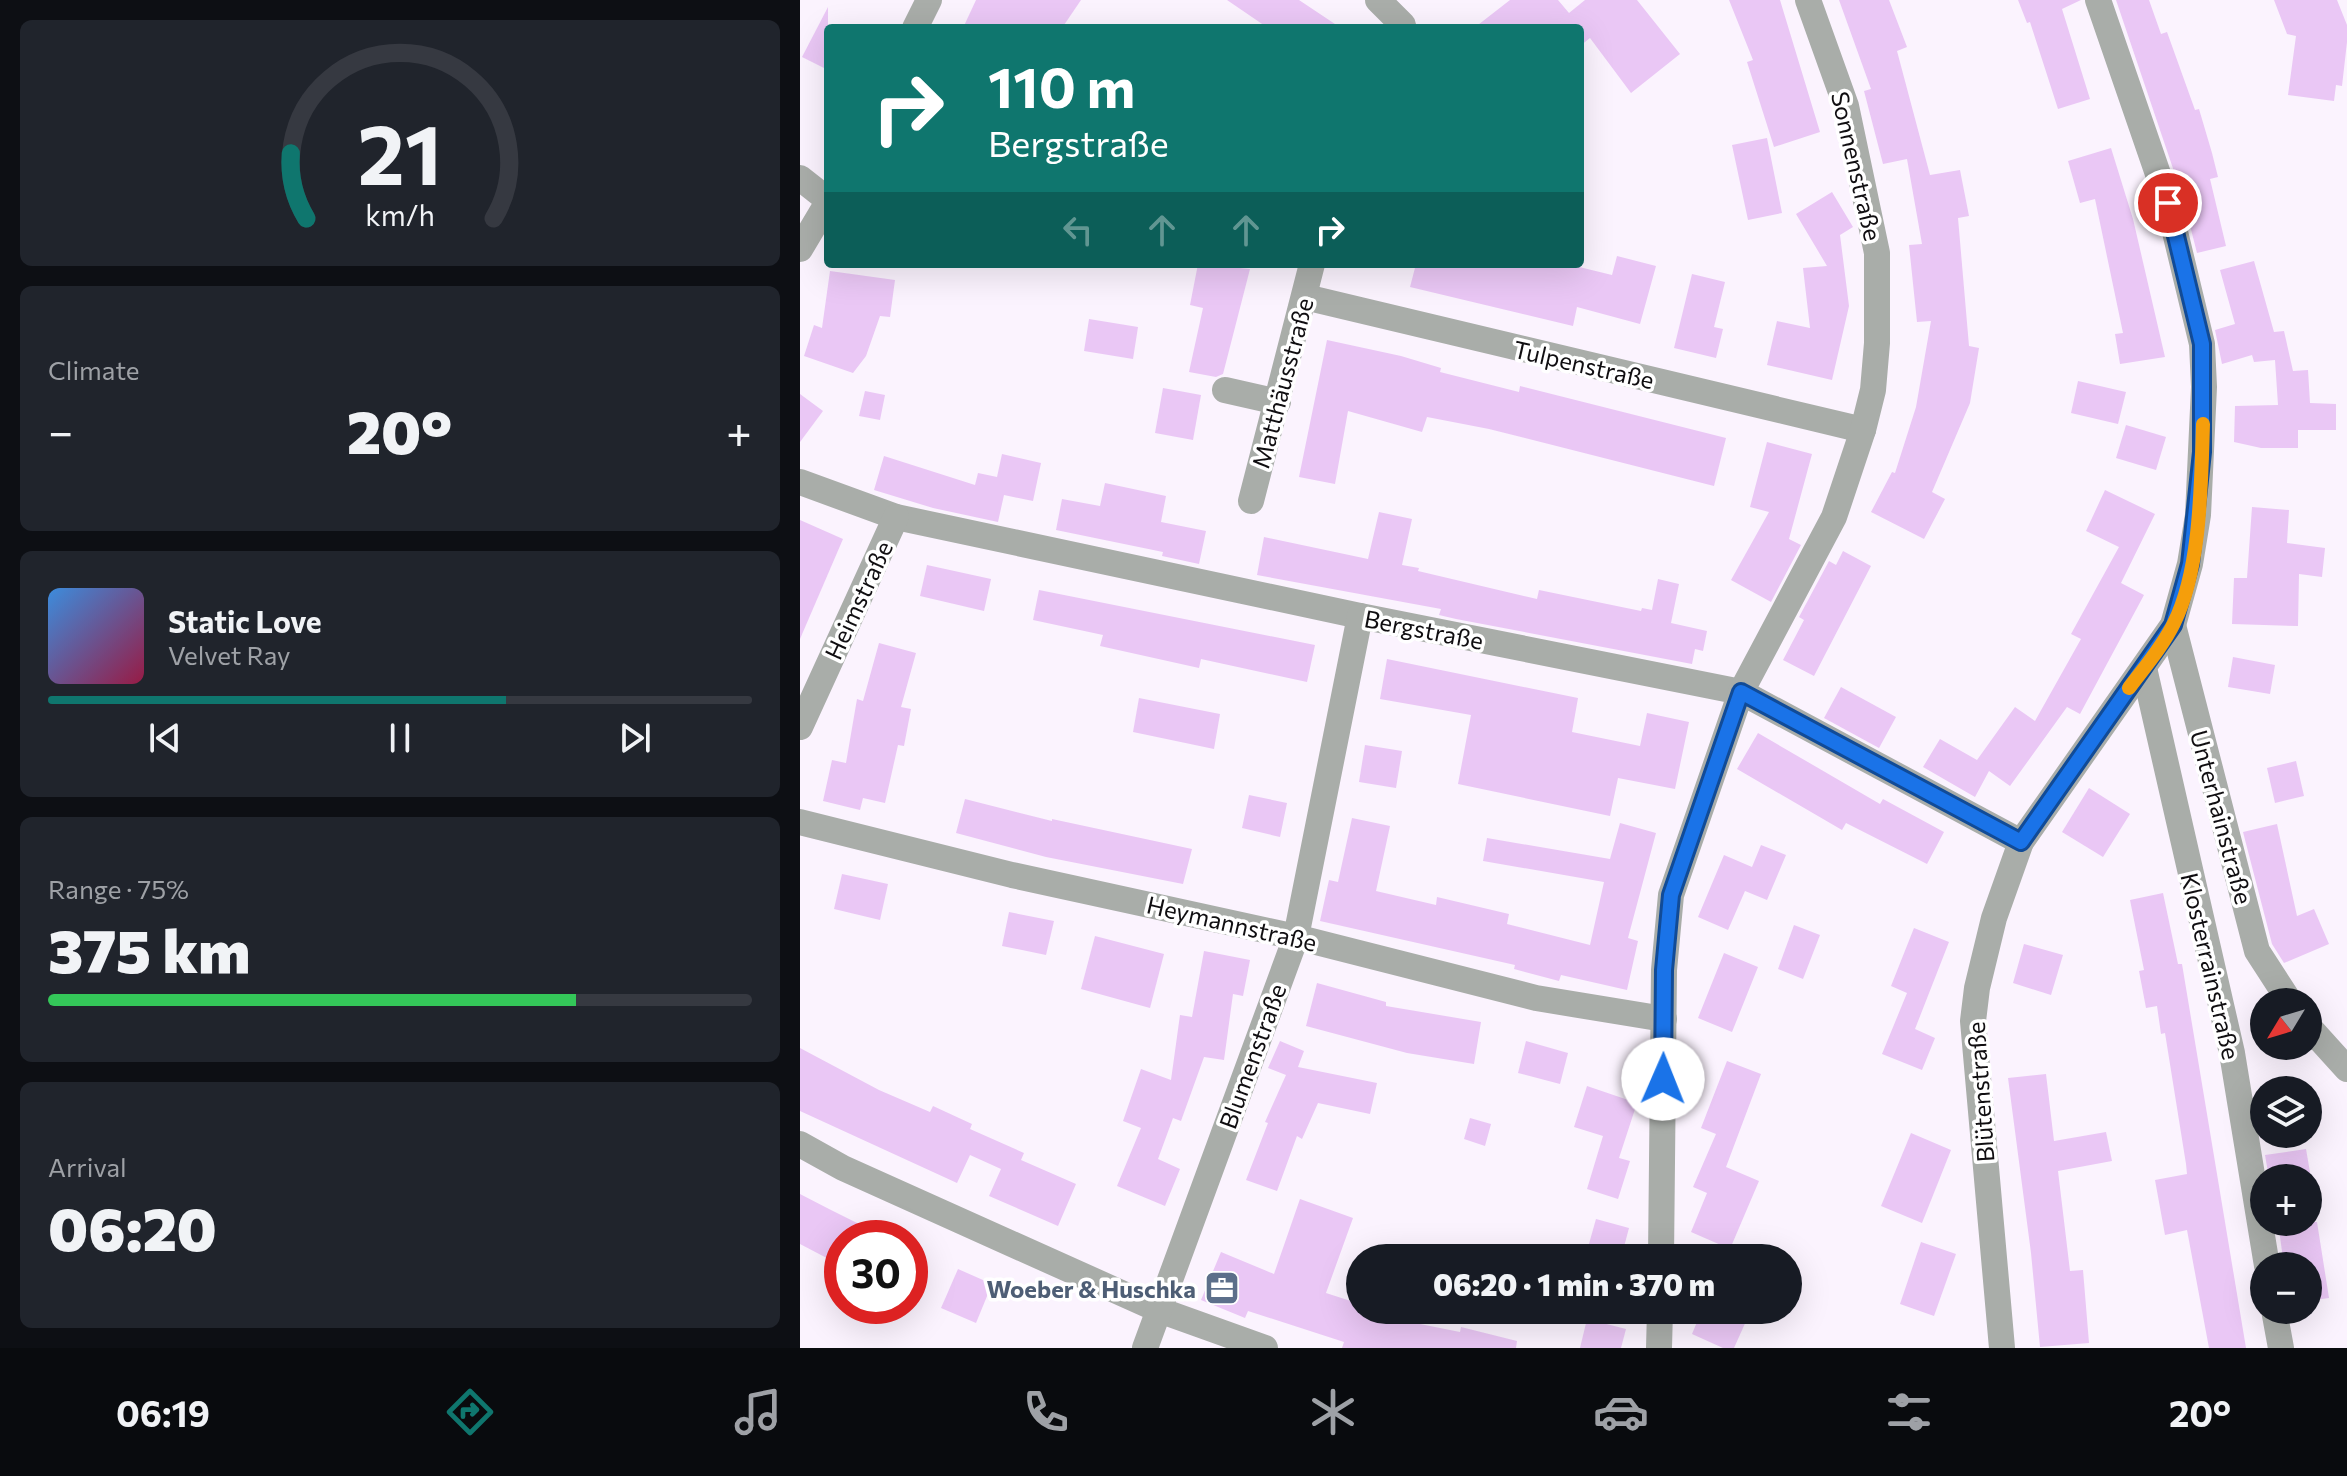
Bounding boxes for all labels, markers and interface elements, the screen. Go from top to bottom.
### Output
text: 110 m [988,51,1135,120]
icon: right [856,56,960,160]
street label: Sonnenstraße [1826,89,1888,243]
text: 21 [358,99,442,201]
text: Bergstraße [988,120,1169,164]
pin [2134,169,2202,237]
icon: arrive [2146,181,2190,225]
text: km/h [365,197,435,232]
icon: left [1056,208,1100,252]
icon: ahead [1140,208,1184,252]
icon: ahead [1224,208,1268,252]
icon: right [1308,208,1352,252]
street label: Matthäusstraße [1245,295,1319,471]
street label: Tulpenstraße [1511,334,1657,394]
text: Climate [48,354,140,385]
text: 20° [347,393,452,466]
text: − [48,403,73,457]
text: + [726,403,752,457]
street label: Heimstraße [818,536,898,664]
text: Static Love [168,602,322,639]
street label: Bergstraße [1362,603,1486,655]
text: Velvet Ray [168,639,291,670]
icon: previous [143,716,187,760]
icon: pause [378,716,422,760]
icon: next [613,716,657,760]
street label: Unterhainstraße [2185,727,2259,907]
street label: Klosterrainstraße [2175,870,2247,1062]
text: Range · 75% [48,873,189,904]
street label: Heymannstraße [1144,889,1320,957]
text: 375 km [48,912,250,985]
street label: Blumenstraße [1212,980,1292,1132]
north arrow [2250,988,2322,1060]
map controls [2250,988,2322,1324]
street label: Blütenstraße [1961,1021,1999,1163]
position arrow [1621,1037,1705,1121]
button: layers [2250,1076,2322,1148]
text: Arrival [48,1151,127,1182]
button: + [2250,1164,2322,1236]
text: 06:20 [48,1190,217,1263]
speed limit sign: 30 [824,1220,928,1324]
button: − [2250,1252,2322,1324]
text: 06:20 · 1 min · 370 m [1433,1265,1715,1302]
office icon: Woeber & Huschka [1203,1269,1241,1307]
place label: Woeber & Huschka [987,1274,1196,1303]
icon: directions [442,1384,498,1440]
icon: music [730,1384,786,1440]
icon: phone [1018,1384,1074,1440]
icon: climate [1305,1384,1361,1440]
icon: car [1593,1384,1649,1440]
icon: filters [1881,1384,1937,1440]
text: 06:19 [116,1390,210,1434]
text: 20° [2169,1390,2231,1434]

